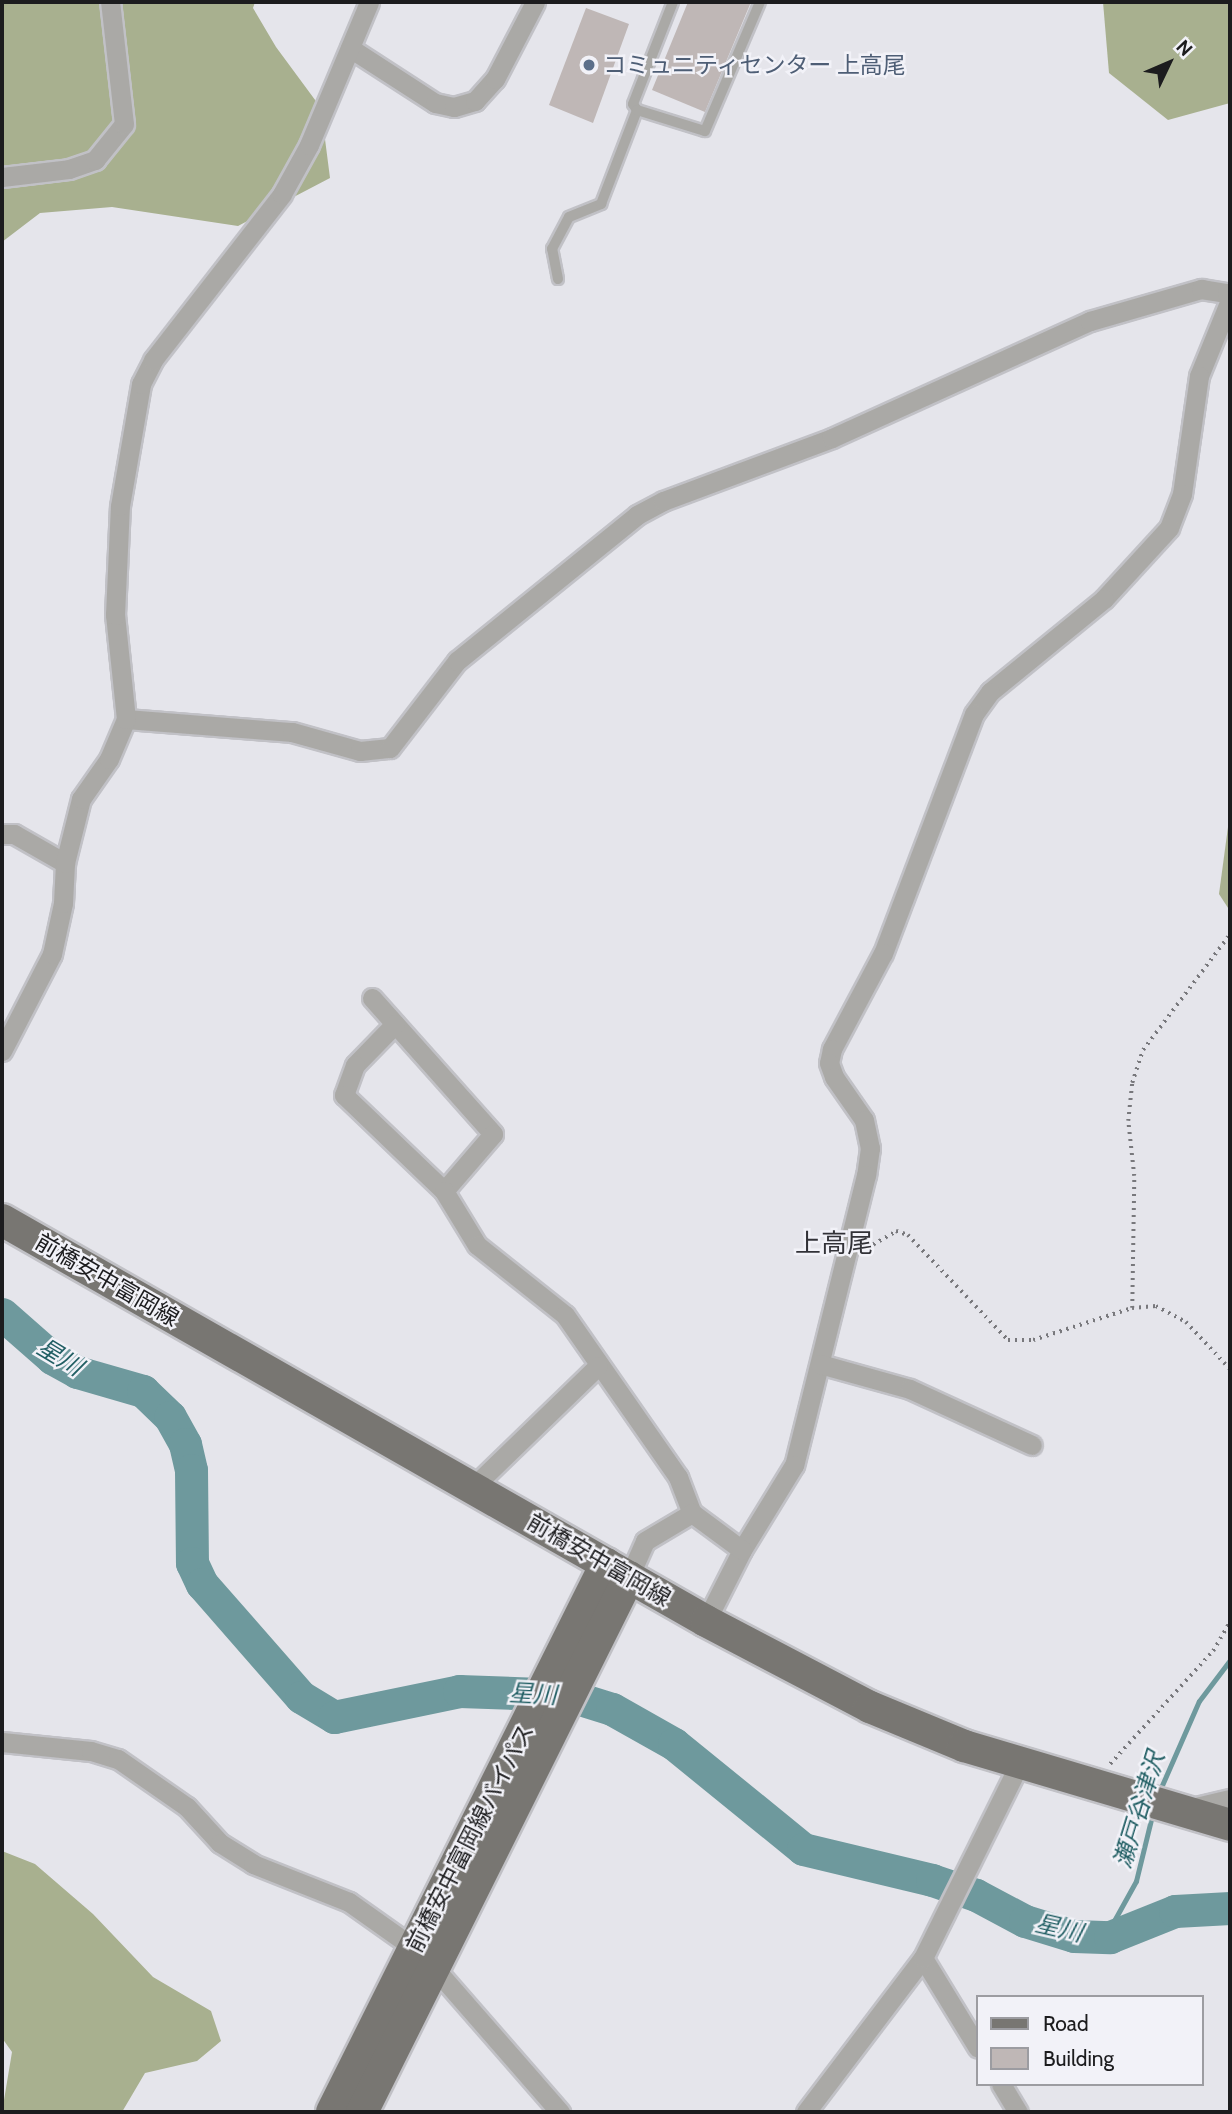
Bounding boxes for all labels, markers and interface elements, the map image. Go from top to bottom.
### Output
north arrow [1134,28,1204,98]
text: N [1172,35,1197,61]
place label: コミュニティセンター 上高尾 [603,51,907,79]
marker: コミュニティセンター 上高尾 [581,57,597,73]
street label: 前橋安中富岡線 [30,1228,184,1332]
district label: 上高尾 [795,1228,873,1260]
water label: 星川 [32,1332,88,1382]
street label: 前橋安中富岡線 [522,1508,676,1612]
water label: 星川 [508,1678,558,1710]
street label: 前橋安中富岡線バイパス [400,1719,540,1957]
water label: 瀬戸谷津沢 [1108,1748,1170,1872]
water label: 星川 [1032,1909,1086,1947]
legend [976,1995,1204,2086]
text: Road [1043,2011,1089,2036]
text: Building [1043,2046,1114,2071]

